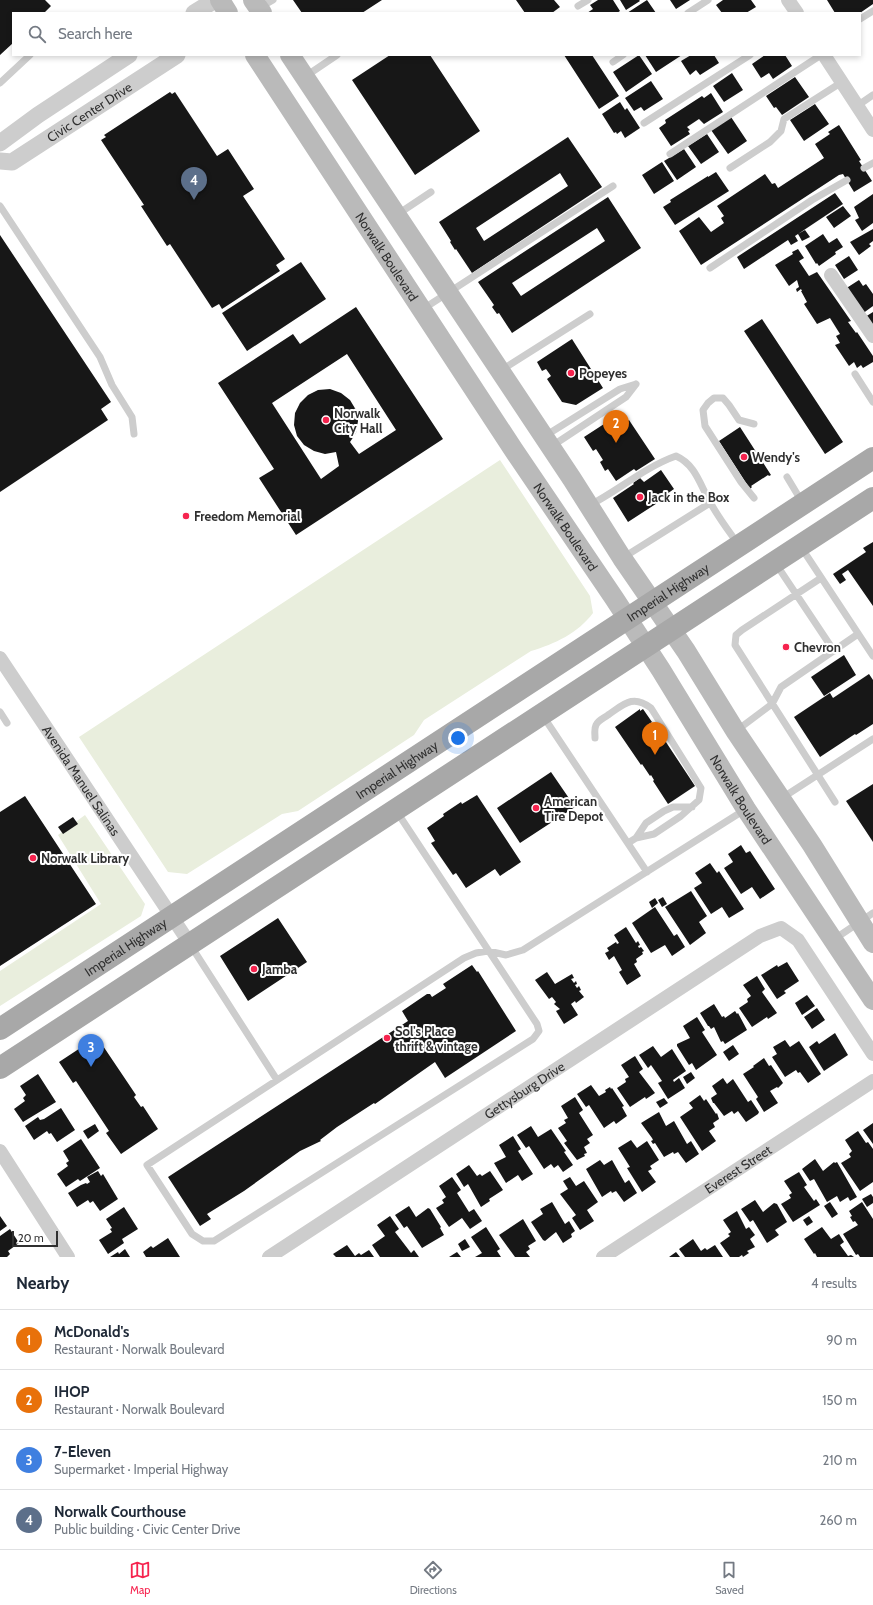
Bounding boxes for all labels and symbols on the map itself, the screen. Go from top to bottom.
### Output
street label: Civic Center Drive [44,78,135,145]
pin: 4 [181,167,207,200]
street label: Norwalk Boulevard [352,209,422,304]
place label: Popeyes [579,365,628,381]
marker: Popeyes [566,368,576,378]
place label: Norwalk City Hall [334,405,383,436]
pin: 2 [603,410,629,443]
marker: Norwalk City Hall [321,415,331,425]
place label: Wendy's [752,449,801,465]
marker: Wendy's [739,452,749,462]
street label: Norwalk Boulevard [530,480,601,574]
place label: Jack in the Box [647,489,730,505]
marker: Jack in the Box [635,492,645,502]
place label: Freedom Memorial [194,508,301,524]
marker: Freedom Memorial [181,511,191,521]
street label: Imperial Highway [624,559,712,625]
place label: Chevron [794,639,841,655]
marker: Chevron [781,642,791,652]
street label: Avenida Manuel Salinas [39,722,124,839]
pin: 1 [642,722,668,755]
your location [448,728,468,748]
street label: Imperial Highway [353,737,441,802]
street label: Norwalk Boulevard [707,752,775,847]
place label: American Tire Depot [544,793,604,824]
marker: American Tire Depot [531,803,541,813]
place label: Norwalk Library [41,850,129,866]
marker: Norwalk Library [28,853,38,863]
street label: Imperial Highway [81,914,170,980]
place label: Jamba [261,961,298,977]
marker: Jamba [249,964,259,974]
place label: Sol's Place thrift & vintage [395,1023,478,1054]
marker: Sol's Place thrift & vintage [382,1033,392,1043]
pin: 3 [78,1034,104,1067]
street label: Gettysburg Drive [481,1058,568,1122]
street label: Everest Street [701,1141,775,1197]
scale bar [12,1229,58,1248]

